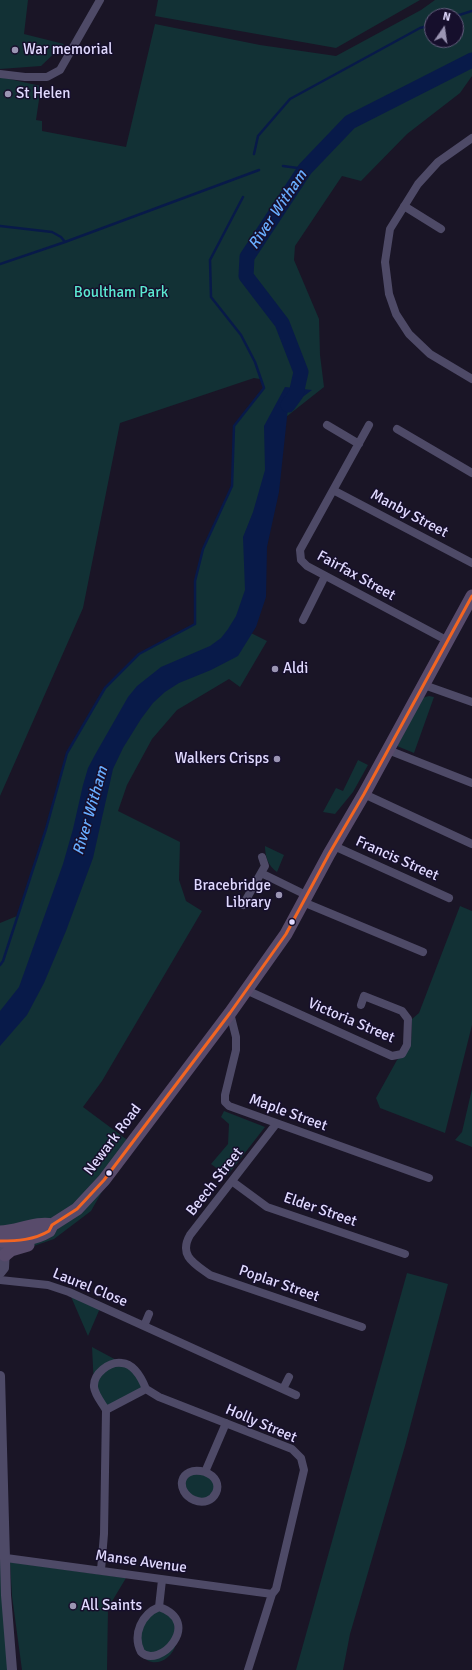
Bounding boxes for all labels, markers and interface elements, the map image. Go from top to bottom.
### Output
north arrow [424,8,464,48]
text: N [441,10,452,24]
place label: War memorial [23,41,113,59]
marker: War memorial [10,45,20,55]
place label: St Helen [16,85,70,103]
marker: St Helen [3,89,13,99]
water label: River Witham [245,167,311,253]
park label: Boultham Park [74,284,168,302]
street label: Manby Street [367,486,451,542]
street label: Fairfax Street [314,547,398,605]
place label: Aldi [283,660,308,678]
marker: Aldi [270,664,280,674]
place label: Walkers Crisps [175,750,269,768]
marker: Walkers Crisps [272,754,282,764]
water label: River Witham [69,764,113,858]
street label: Francis Street [353,833,441,885]
place label: Bracebridge Library [194,877,271,912]
marker: Bracebridge Library [274,890,284,900]
unlabelled marker [287,917,297,927]
street label: Victoria Street [305,995,397,1047]
street label: Maple Street [246,1091,330,1135]
street label: Newark Road [80,1101,146,1179]
street label: Beech Street [183,1144,247,1220]
unlabelled marker [104,1168,114,1178]
street label: Elder Street [281,1189,359,1231]
street label: Poplar Street [236,1262,322,1306]
street label: Laurel Close [50,1265,130,1311]
street label: Holly Street [223,1401,299,1447]
street label: Manse Avenue [94,1547,188,1577]
place label: All Saints [81,1597,142,1615]
marker: All Saints [68,1601,78,1611]

